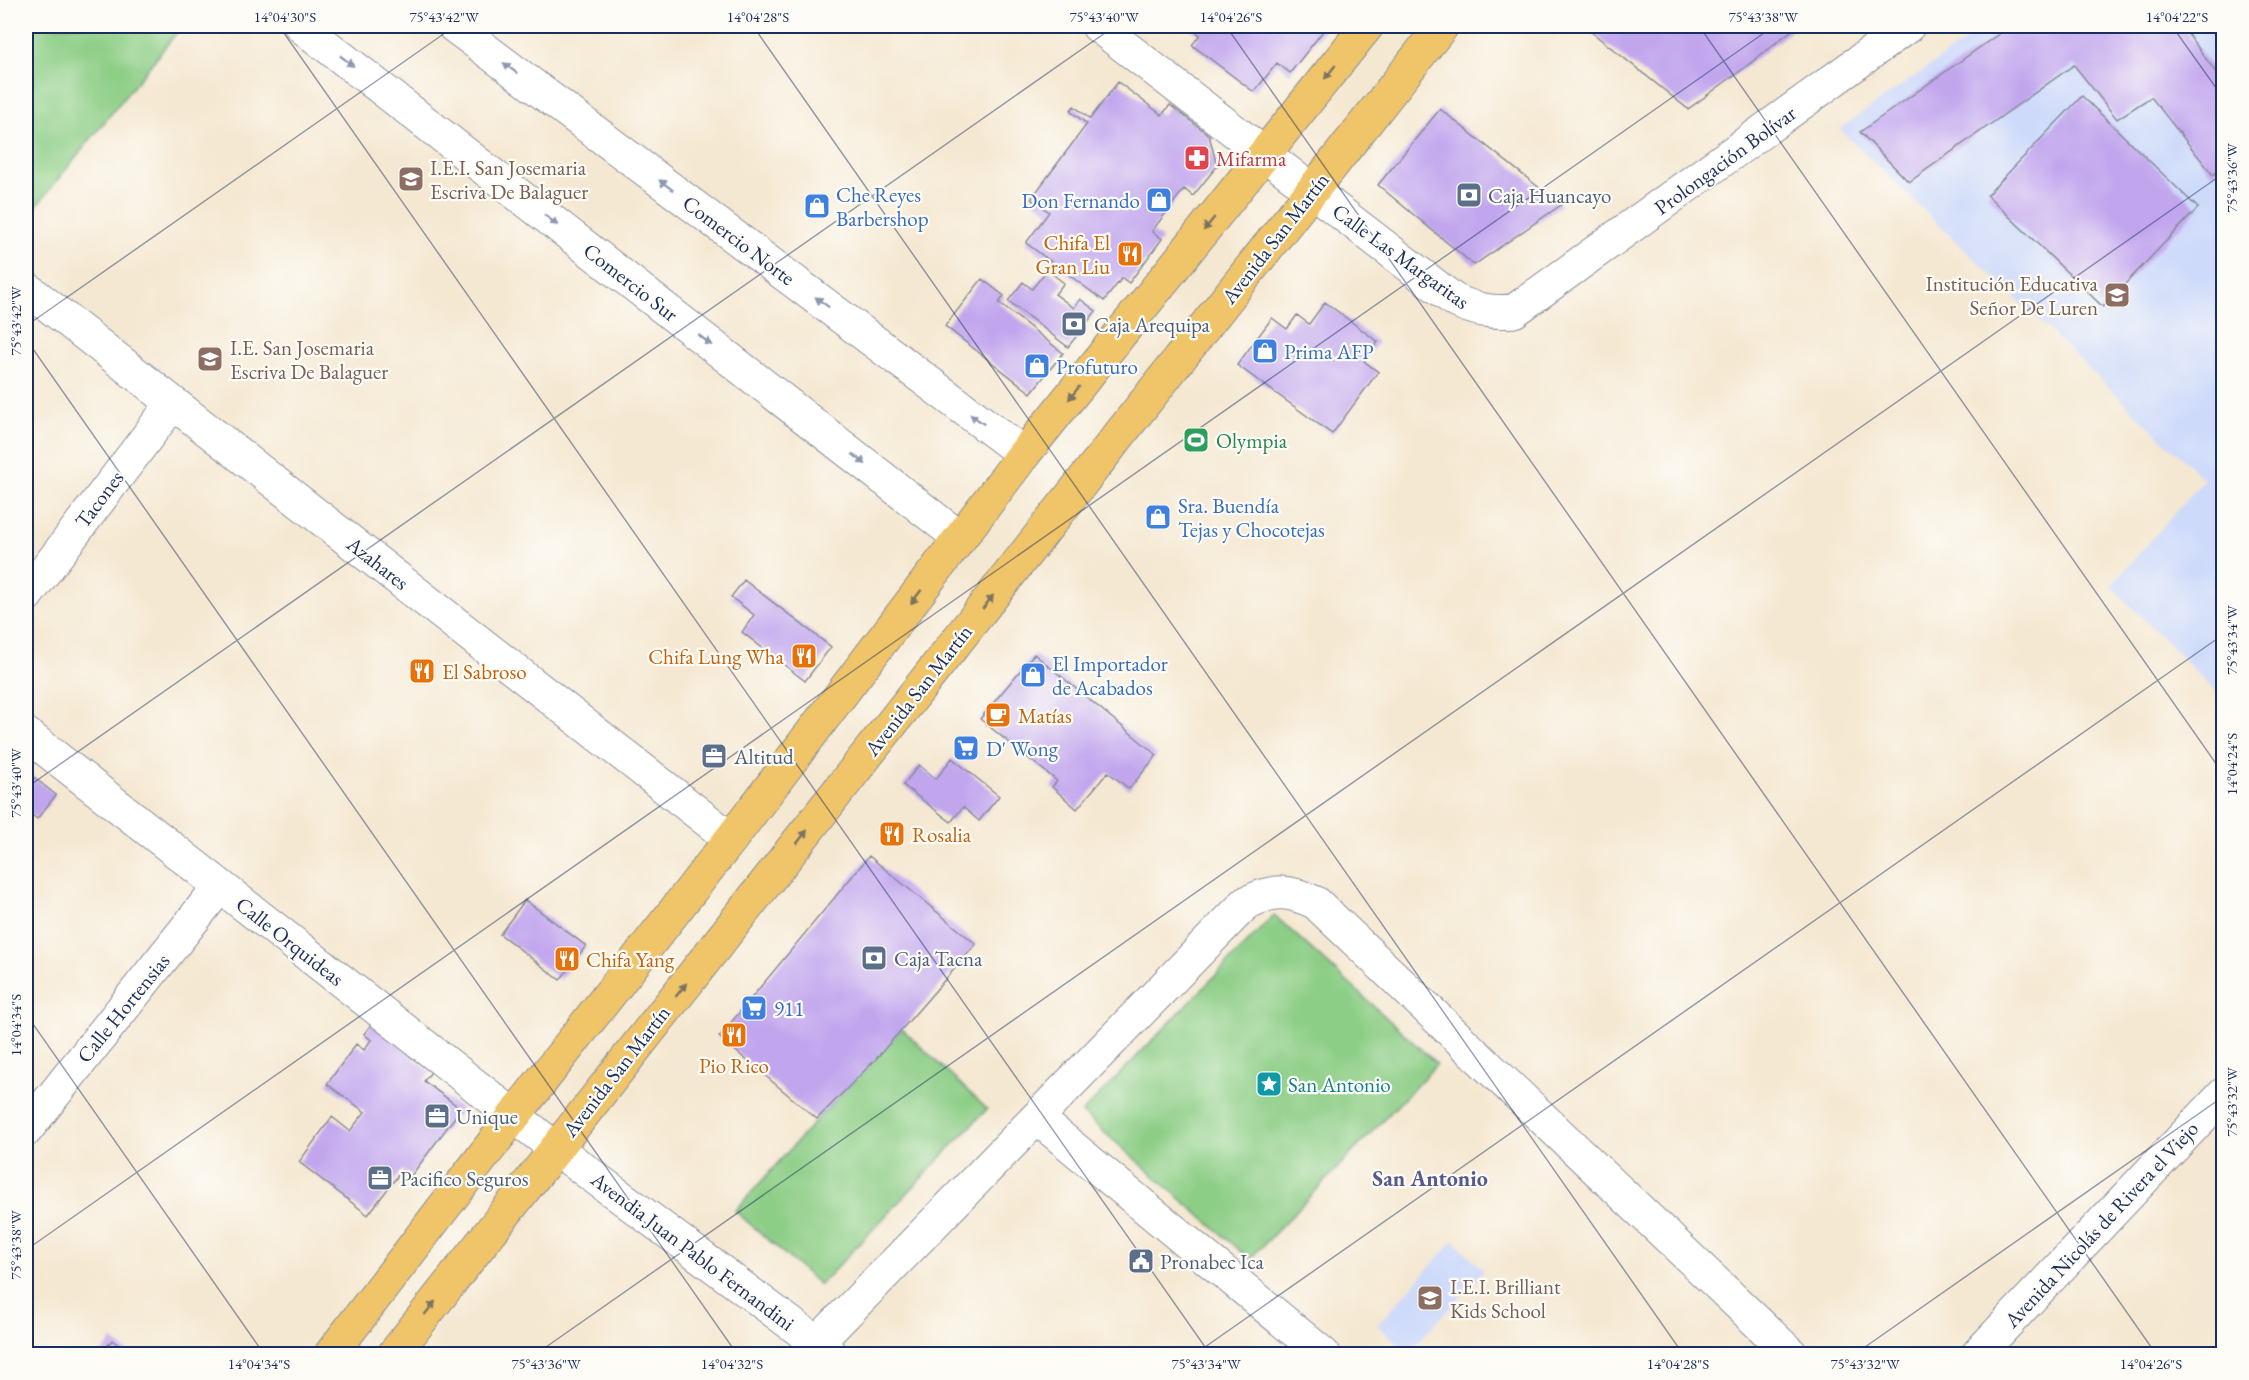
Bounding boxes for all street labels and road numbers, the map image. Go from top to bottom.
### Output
street label: Prolongación Bolívar [1649,99,1801,221]
street label: Avenida San Martín [1215,167,1335,310]
street label: Comercio Norte [677,189,801,291]
street label: Calle Las Margaritas [1327,197,1475,315]
street label: Comercio Sur [578,237,684,327]
street label: Tacones [69,465,129,533]
street label: Azahares [341,530,415,596]
street label: Avenida San Martín [858,619,978,762]
street label: Calle Orquideas [230,890,350,992]
street label: Calle Hortensias [71,948,176,1068]
street label: Avenida San Martín [556,1000,676,1143]
street label: Avenida Nicolás de Rivera el Viejo [1997,1115,2204,1334]
street label: Avendia Juan Pablo Fernandini [585,1165,800,1336]

